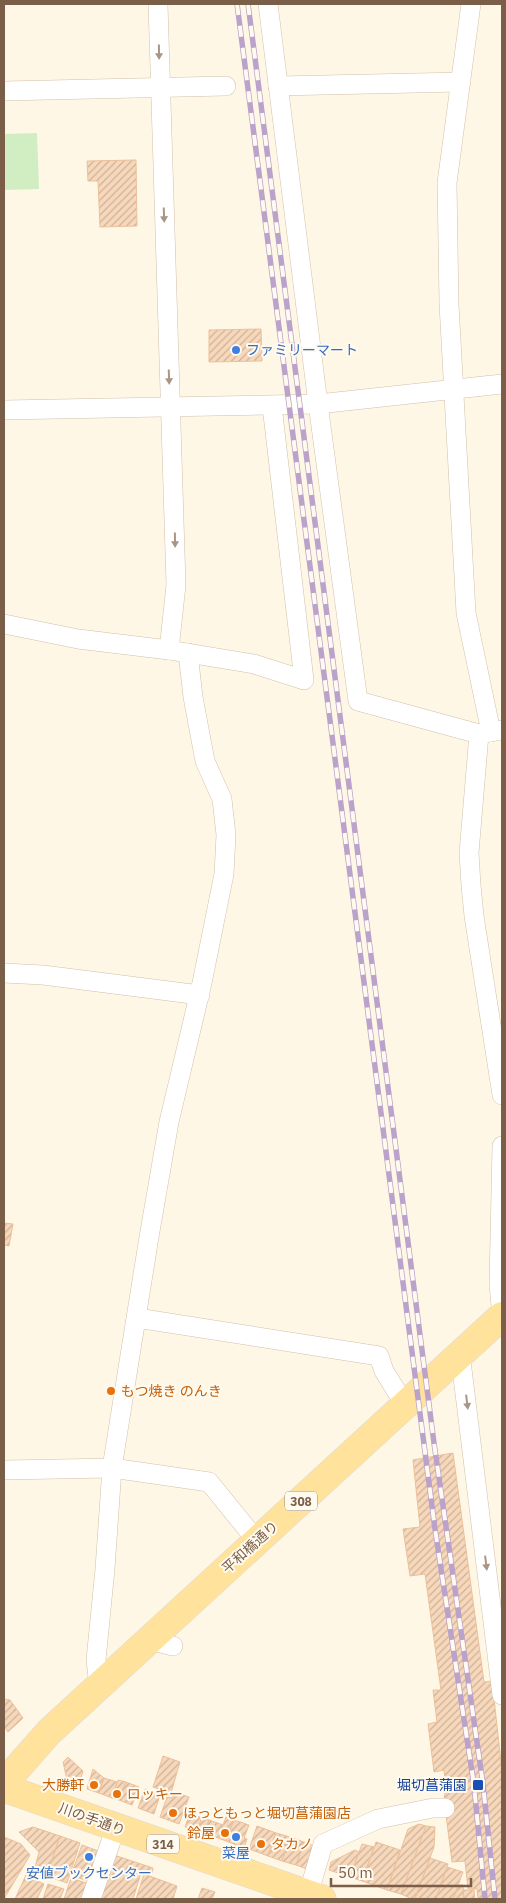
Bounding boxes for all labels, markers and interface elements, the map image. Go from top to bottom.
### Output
one-way arrow [156,45,164,61]
one-way arrow [160,207,168,223]
place label: ファミリーマート [246,341,358,359]
marker: ファミリーマート [230,344,242,356]
one-way arrow [165,370,173,386]
one-way arrow [172,532,180,548]
place label: もつ焼き のんき [121,1382,222,1400]
marker: もつ焼き のんき [105,1385,117,1397]
one-way arrow [463,1394,471,1410]
road number: 308 [285,1492,317,1510]
street label: 平和橋通り [218,1517,282,1577]
one-way arrow [482,1555,490,1571]
place label: 大勝軒 [42,1776,84,1794]
place label: 堀切菖蒲園 [397,1776,467,1794]
marker: 堀切菖蒲園 [471,1778,485,1792]
marker: 大勝軒 [88,1779,100,1791]
place label: ロッキー [127,1785,183,1803]
marker: ロッキー [111,1788,123,1800]
street label: 川の手通り [56,1799,128,1839]
place label: ほっともっと堀切菖蒲園店 [183,1804,351,1822]
marker: ほっともっと堀切菖蒲園店 [167,1807,179,1819]
place label: 鈴屋 [187,1824,215,1842]
marker: 鈴屋 [219,1827,231,1839]
marker: 菜屋 [230,1831,242,1843]
road number: 314 [147,1835,179,1854]
place label: タカノ [271,1835,313,1853]
marker: タカノ [255,1838,267,1850]
place label: 菜屋 [222,1844,250,1862]
marker: 安値ブックセンター [83,1851,95,1863]
scale bar [331,1856,471,1888]
text: 50 m [338,1863,373,1882]
place label: 安値ブックセンター [26,1864,152,1882]

